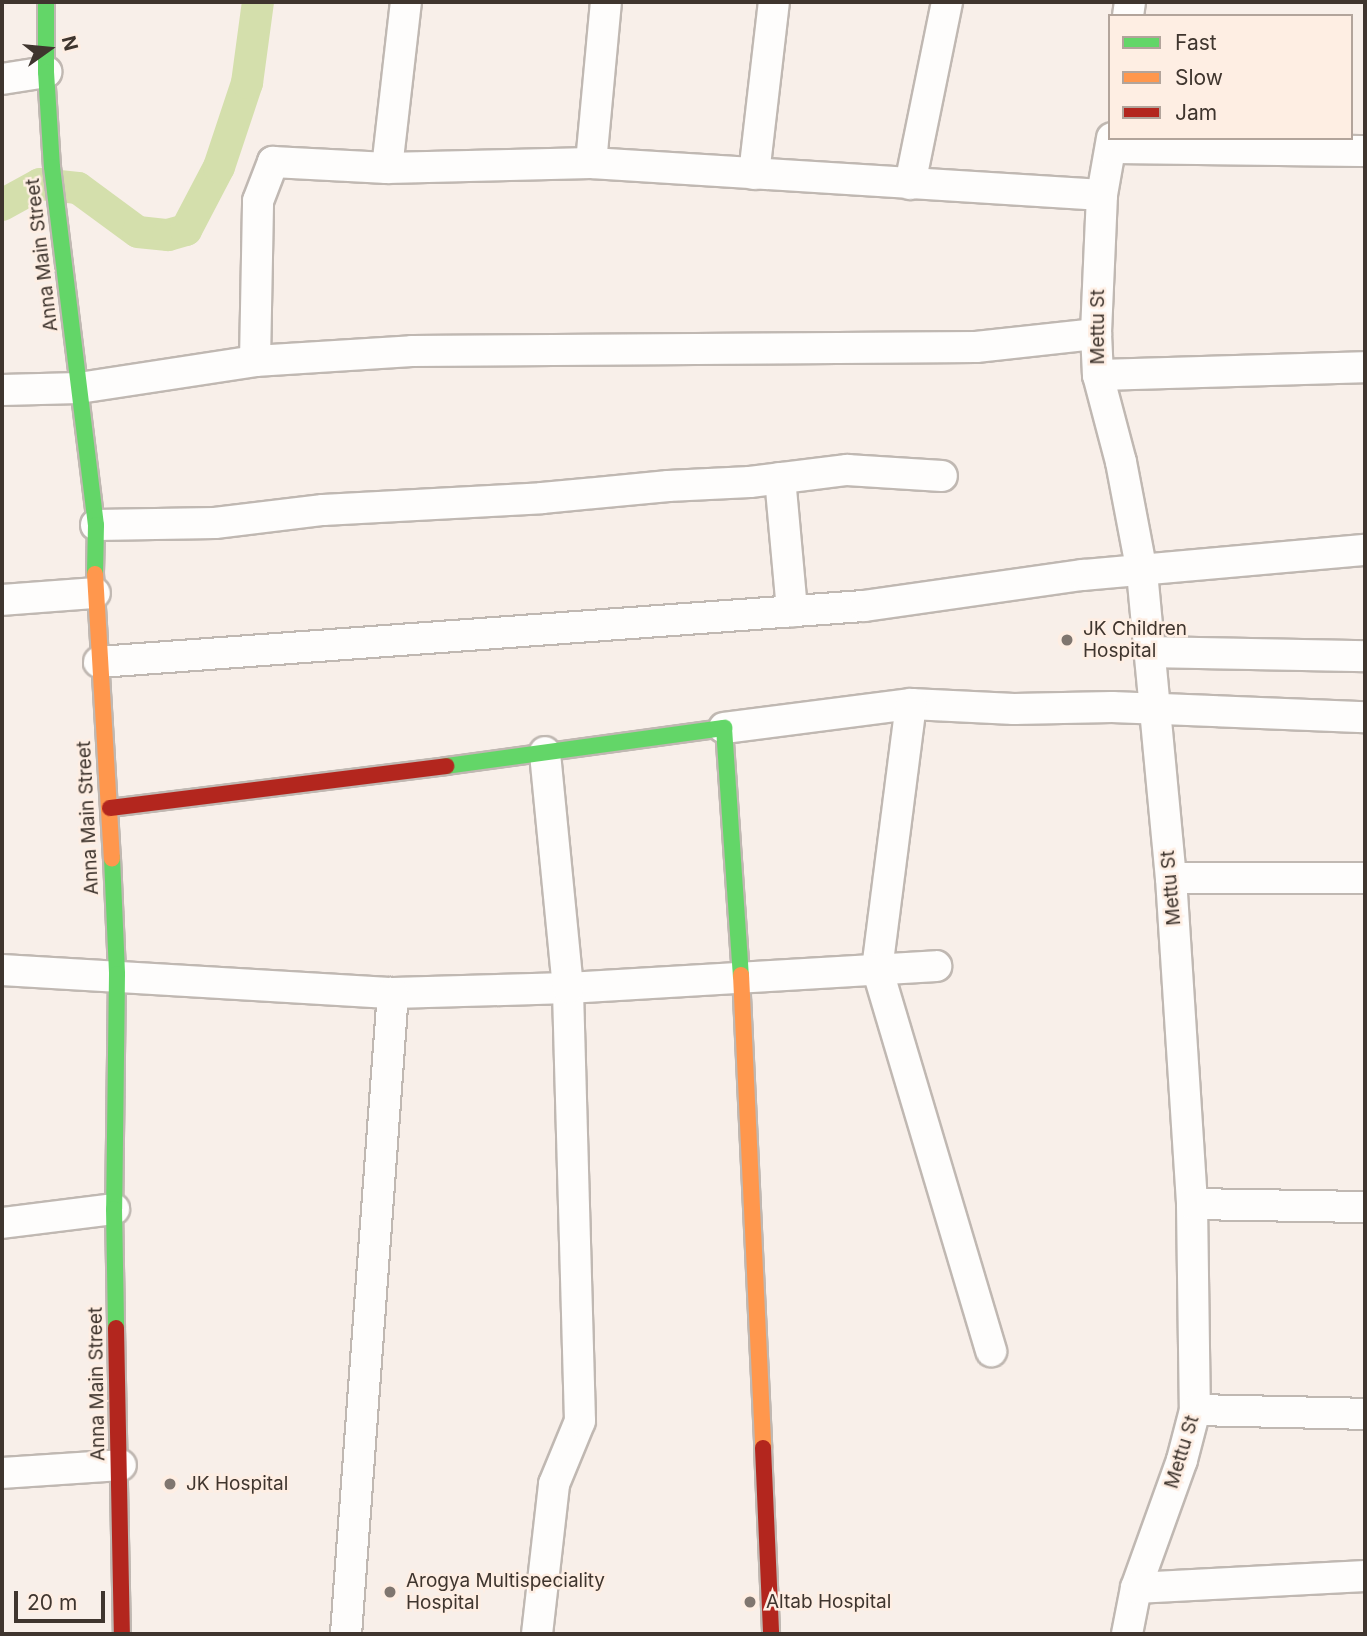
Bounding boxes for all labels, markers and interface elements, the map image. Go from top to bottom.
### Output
north arrow [14,14,84,84]
legend [1108,14,1353,140]
text: Fast [1175,30,1217,55]
text: N [57,33,83,53]
text: Slow [1175,65,1223,90]
text: Jam [1175,100,1217,125]
street label: Anna Main Street [21,177,63,333]
street label: Mettu St [1087,289,1109,365]
place label: JK Children Hospital [1083,618,1187,662]
marker: JK Children Hospital [1057,630,1077,650]
street label: Anna Main Street [73,740,103,896]
street label: Mettu St [1156,850,1186,926]
street label: Anna Main Street [84,1307,110,1461]
street label: Mettu St [1160,1413,1204,1491]
place label: JK Hospital [186,1473,288,1495]
marker: JK Hospital [160,1474,180,1494]
place label: Arogya Multispeciality Hospital [406,1570,605,1614]
scale bar [18,1576,108,1620]
marker: Arogya Multispeciality Hospital [380,1582,400,1602]
text: 20 m [27,1590,77,1615]
place label: Altab Hospital [766,1591,891,1613]
marker: Altab Hospital [740,1592,760,1612]

